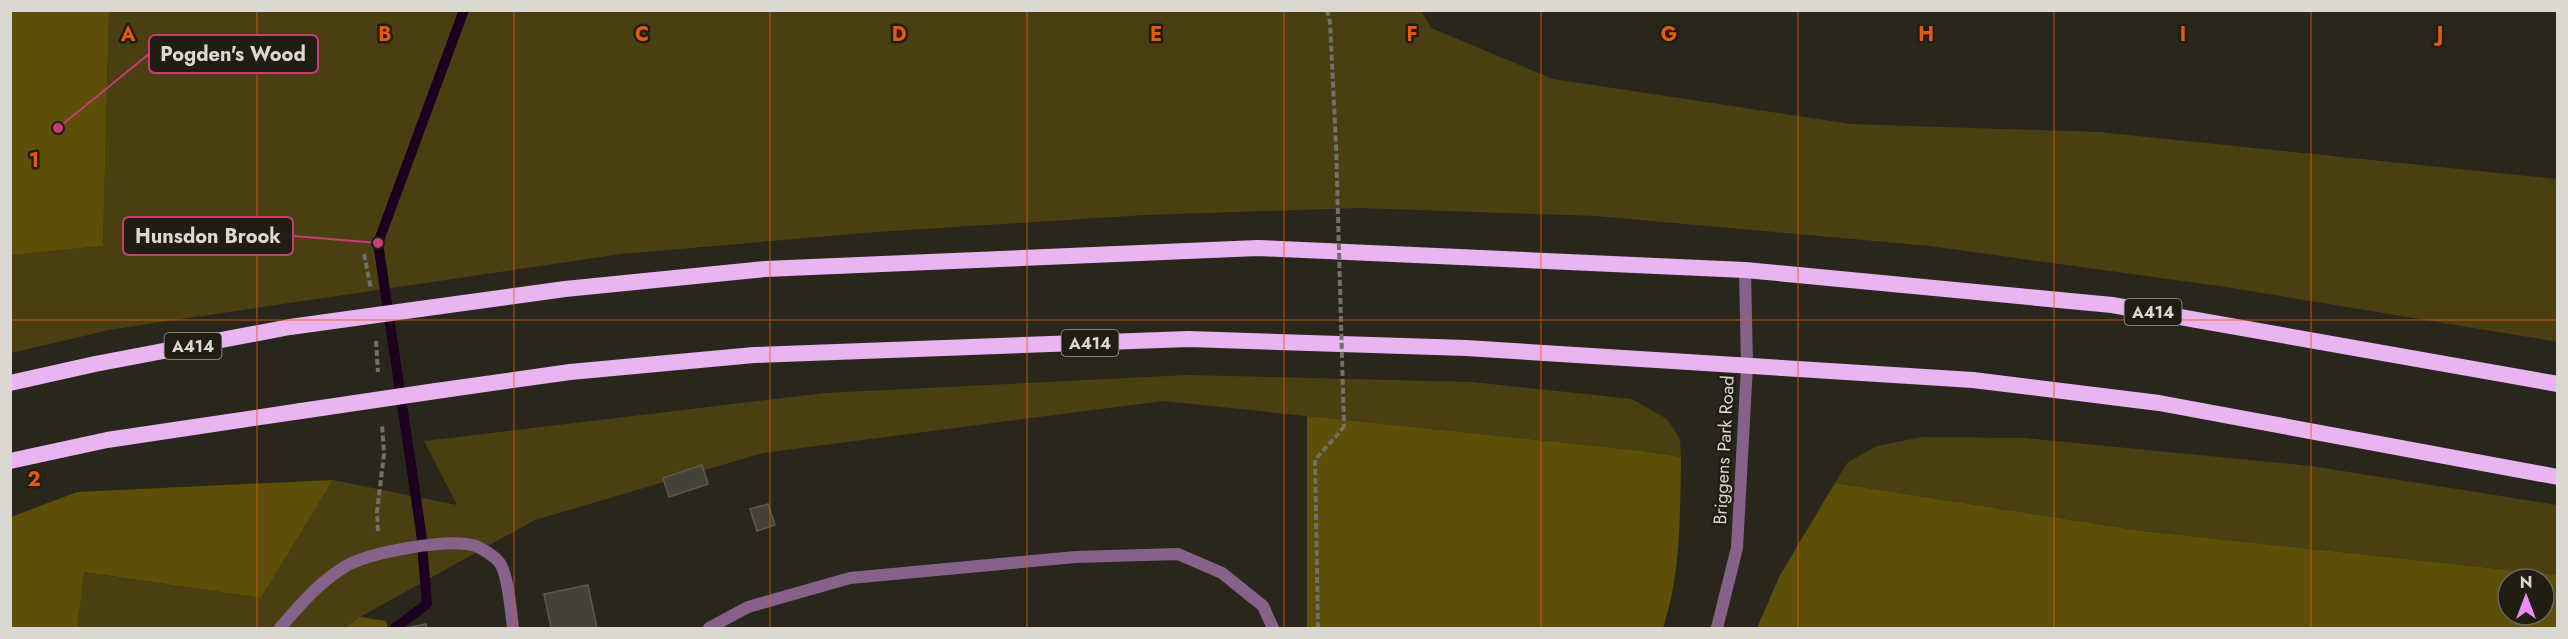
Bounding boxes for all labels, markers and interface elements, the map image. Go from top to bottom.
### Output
text: A [120,20,136,49]
text: B [378,20,392,49]
text: C [635,20,649,49]
text: D [892,20,906,49]
text: E [1150,20,1162,49]
text: F [1406,20,1418,49]
text: G [1661,20,1677,49]
text: H [1918,20,1934,49]
text: I [2180,20,2186,49]
text: J [2433,20,2443,49]
callout: Pogden's Wood [149,35,318,73]
text: Pogden's Wood [160,40,306,69]
text: 1 [29,146,39,175]
callout: Hunsdon Brook [123,217,293,255]
text: Hunsdon Brook [135,222,281,251]
road number: A414 [2124,299,2182,325]
road number: A414 [1062,330,1118,356]
road number: A414 [164,333,222,359]
street label: Briggens Park Road [1707,375,1741,525]
text: 2 [27,465,41,494]
north arrow [2496,567,2556,627]
text: N [2520,571,2532,594]

